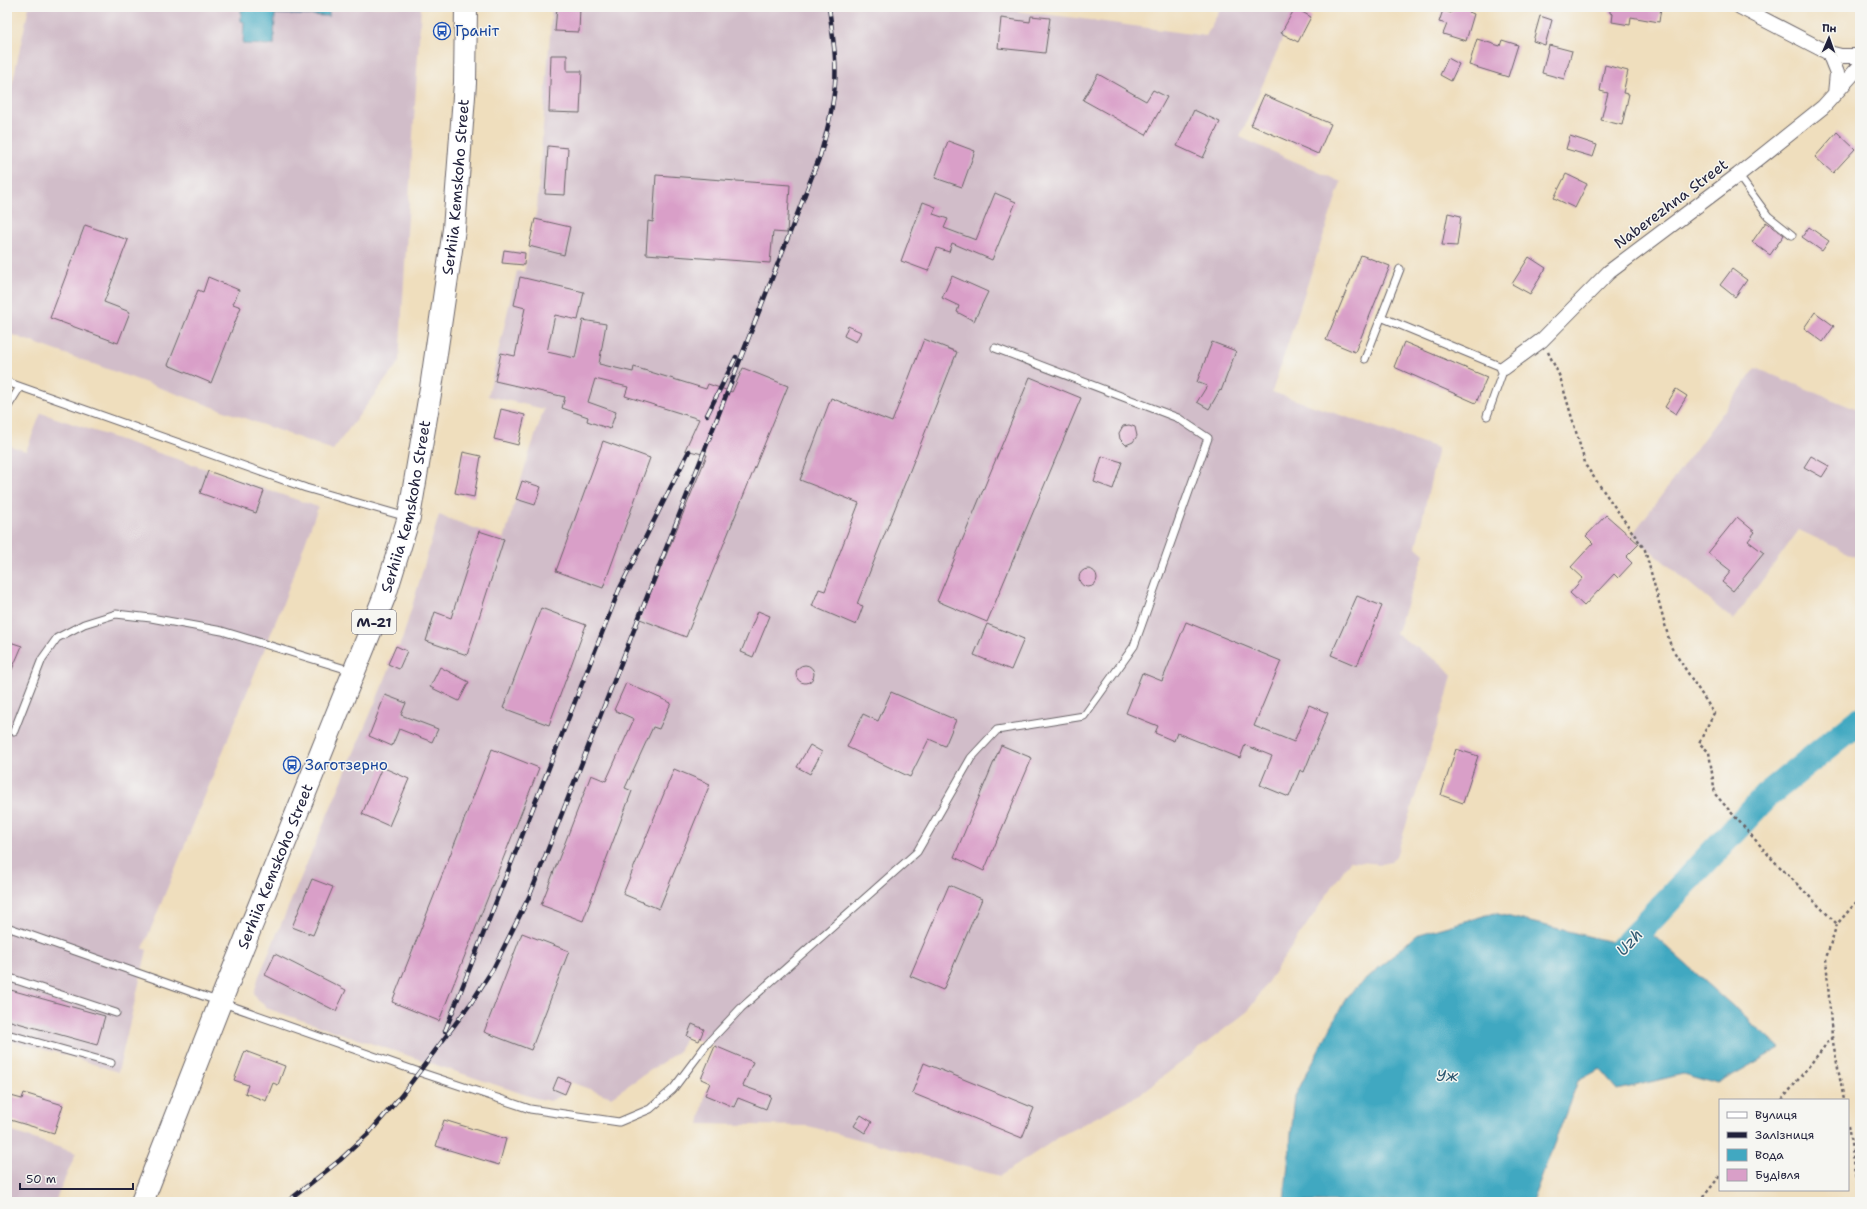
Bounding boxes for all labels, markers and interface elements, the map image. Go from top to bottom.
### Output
north arrow [1809,18,1849,58]
bus stop icon: Граніт [432,21,452,41]
place label: Граніт [455,21,500,41]
text: Пн [1822,21,1837,36]
street label: Serhiia Kemskoho Street [437,98,474,276]
street label: Naberezhna Street [1610,155,1732,253]
street label: Serhiia Kemskoho Street [376,419,435,595]
road number: М-21 [352,610,396,634]
bus stop icon: Заготзерно [282,755,302,775]
place label: Заготзерно [305,755,388,775]
street label: Serhiia Kemskoho Street [233,781,318,952]
water label: Uzh [1611,924,1647,960]
water label: Уж [1436,1065,1459,1086]
legend [1719,1099,1849,1191]
text: Вулиця [1755,1107,1797,1123]
text: Залізниця [1755,1127,1814,1143]
text: Вода [1755,1147,1784,1163]
scale bar [20,1165,133,1191]
text: Будівля [1755,1167,1800,1183]
text: 50 m [26,1171,56,1187]

